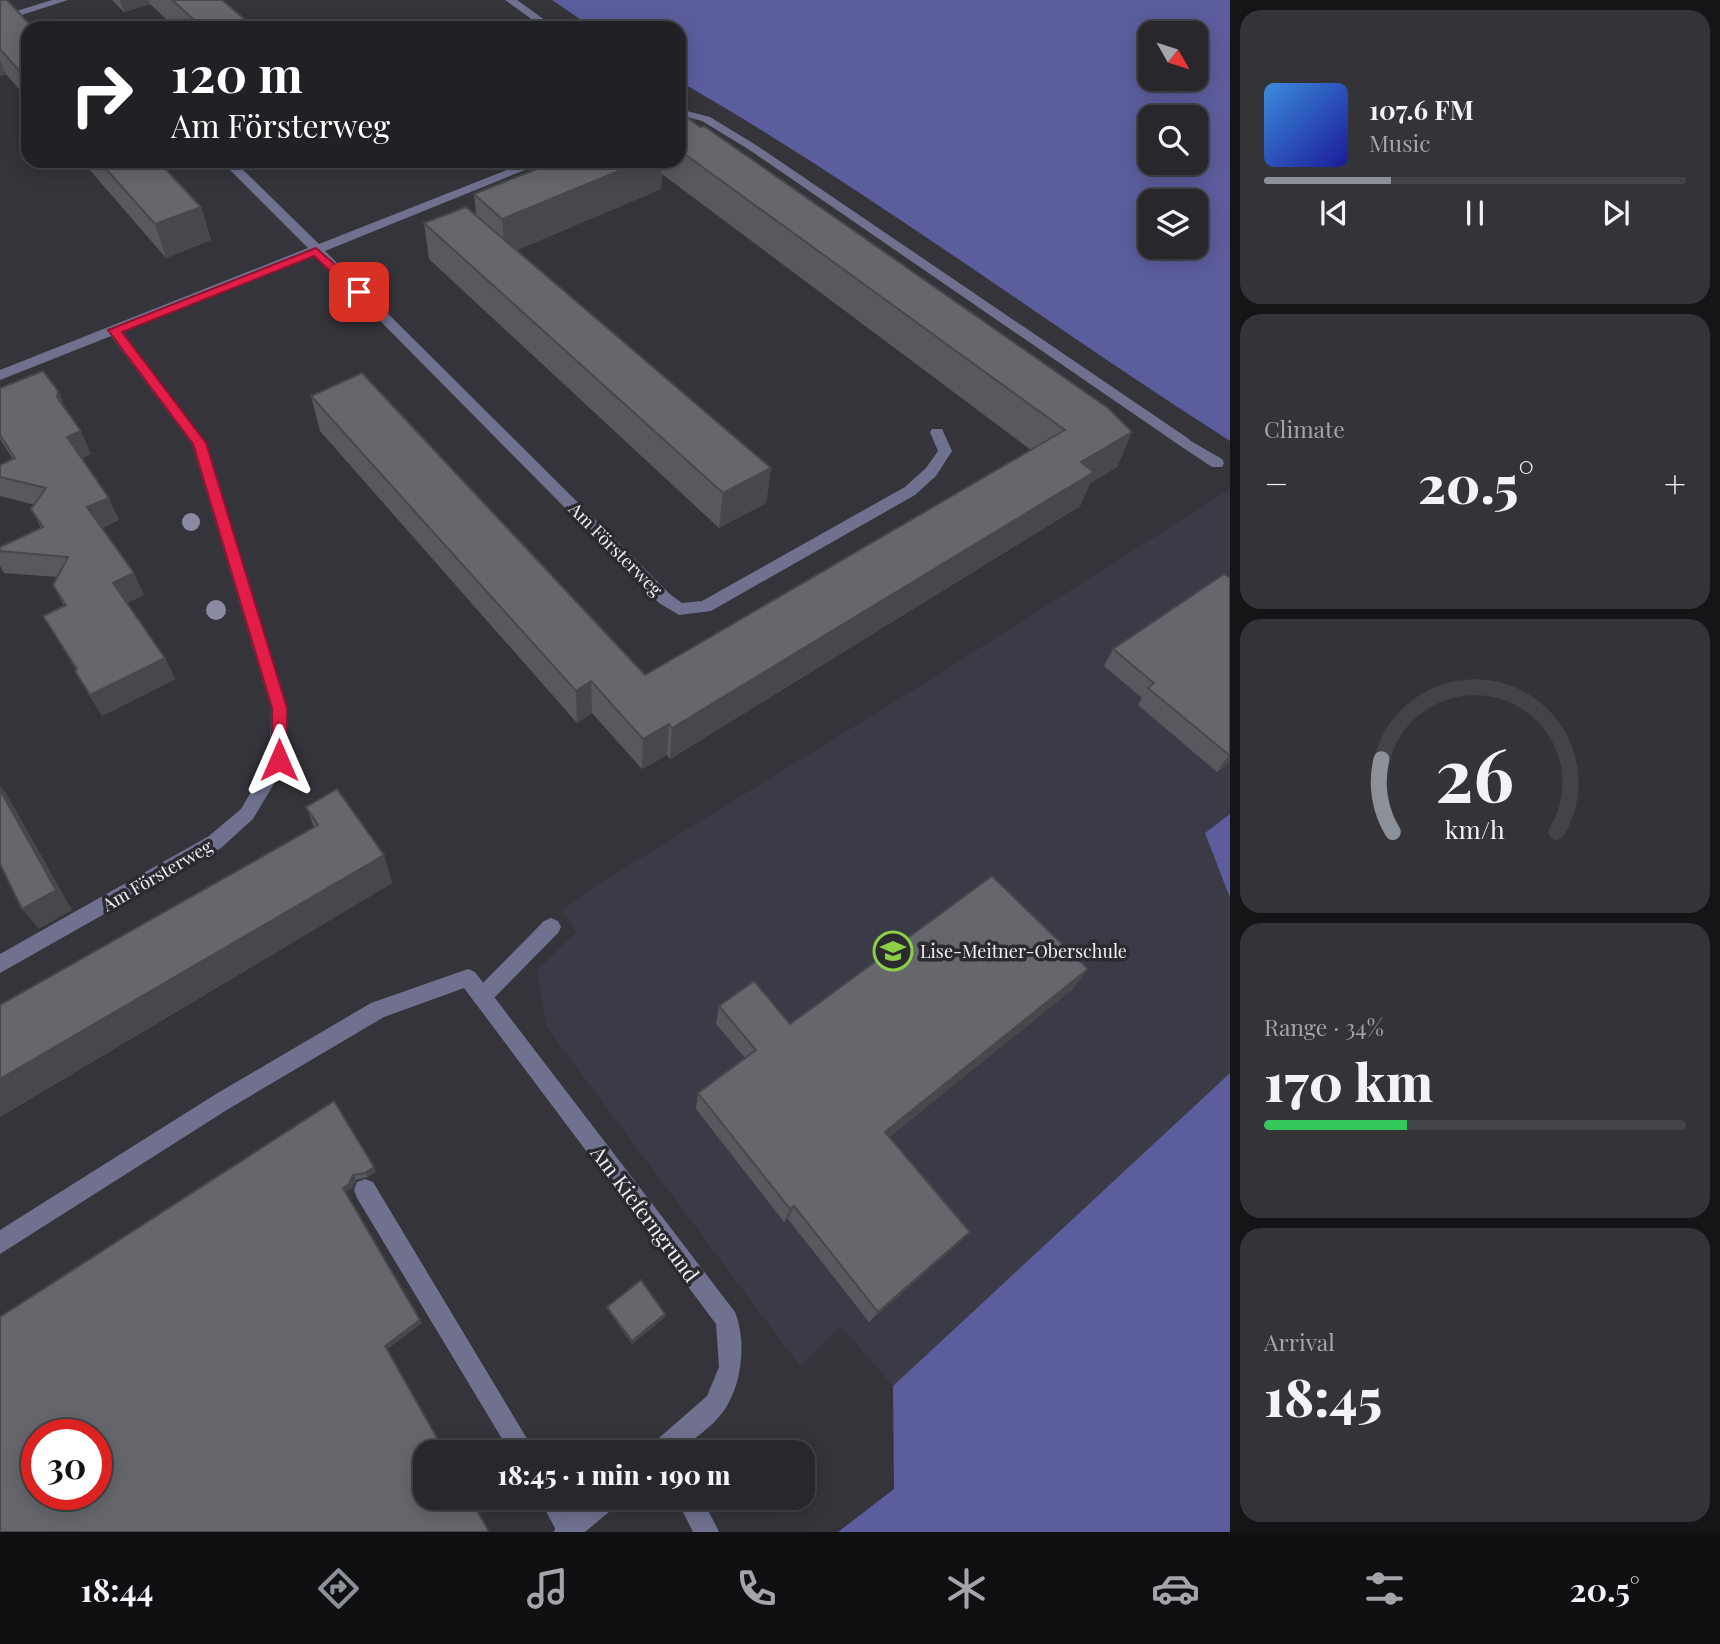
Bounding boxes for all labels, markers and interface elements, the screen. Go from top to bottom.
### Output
north arrow [1138,21,1208,91]
map controls [1138,21,1208,259]
text: 120 m [171,40,303,105]
icon: right [56,49,147,140]
text: 107.6 FM [1369,92,1474,127]
text: Am Försterweg [171,103,390,146]
button: search [1138,105,1208,175]
text: Music [1369,127,1430,158]
button: layers [1138,189,1208,259]
icon: previous [1315,194,1353,232]
icon: pause [1456,194,1494,232]
icon: next [1597,194,1635,232]
pin [329,262,389,322]
icon: arrive [340,273,378,311]
text: Climate [1264,413,1345,444]
text: 20.5° [1418,448,1534,517]
text: − [1264,457,1289,508]
text: + [1664,457,1686,508]
street label: Am Försterweg [563,496,668,601]
position arrow [242,723,316,797]
text: 26 [1436,723,1514,820]
text: km/h [1445,812,1505,845]
street label: Am Försterweg [97,834,217,917]
school or university icon: Lise-Meitner-Oberschule [872,930,914,972]
place label: Lise-Meitner-Oberschule [920,939,1127,963]
text: Range · 34% [1264,1011,1384,1042]
text: 170 km [1264,1046,1433,1115]
street label: Am Kieferngrund [585,1138,707,1287]
text: Arrival [1264,1326,1335,1357]
text: 18:45 [1264,1361,1382,1430]
speed limit sign: 30 [21,1419,112,1510]
text: 18:45 · 1 min · 190 m [498,1457,730,1492]
icon: directions [314,1564,363,1613]
icon: music [523,1564,572,1613]
icon: phone [732,1564,781,1613]
icon: climate [942,1564,991,1613]
icon: car [1151,1564,1200,1613]
icon: filters [1360,1564,1409,1613]
text: 18:44 [80,1567,153,1610]
text: 20.5° [1570,1567,1640,1610]

